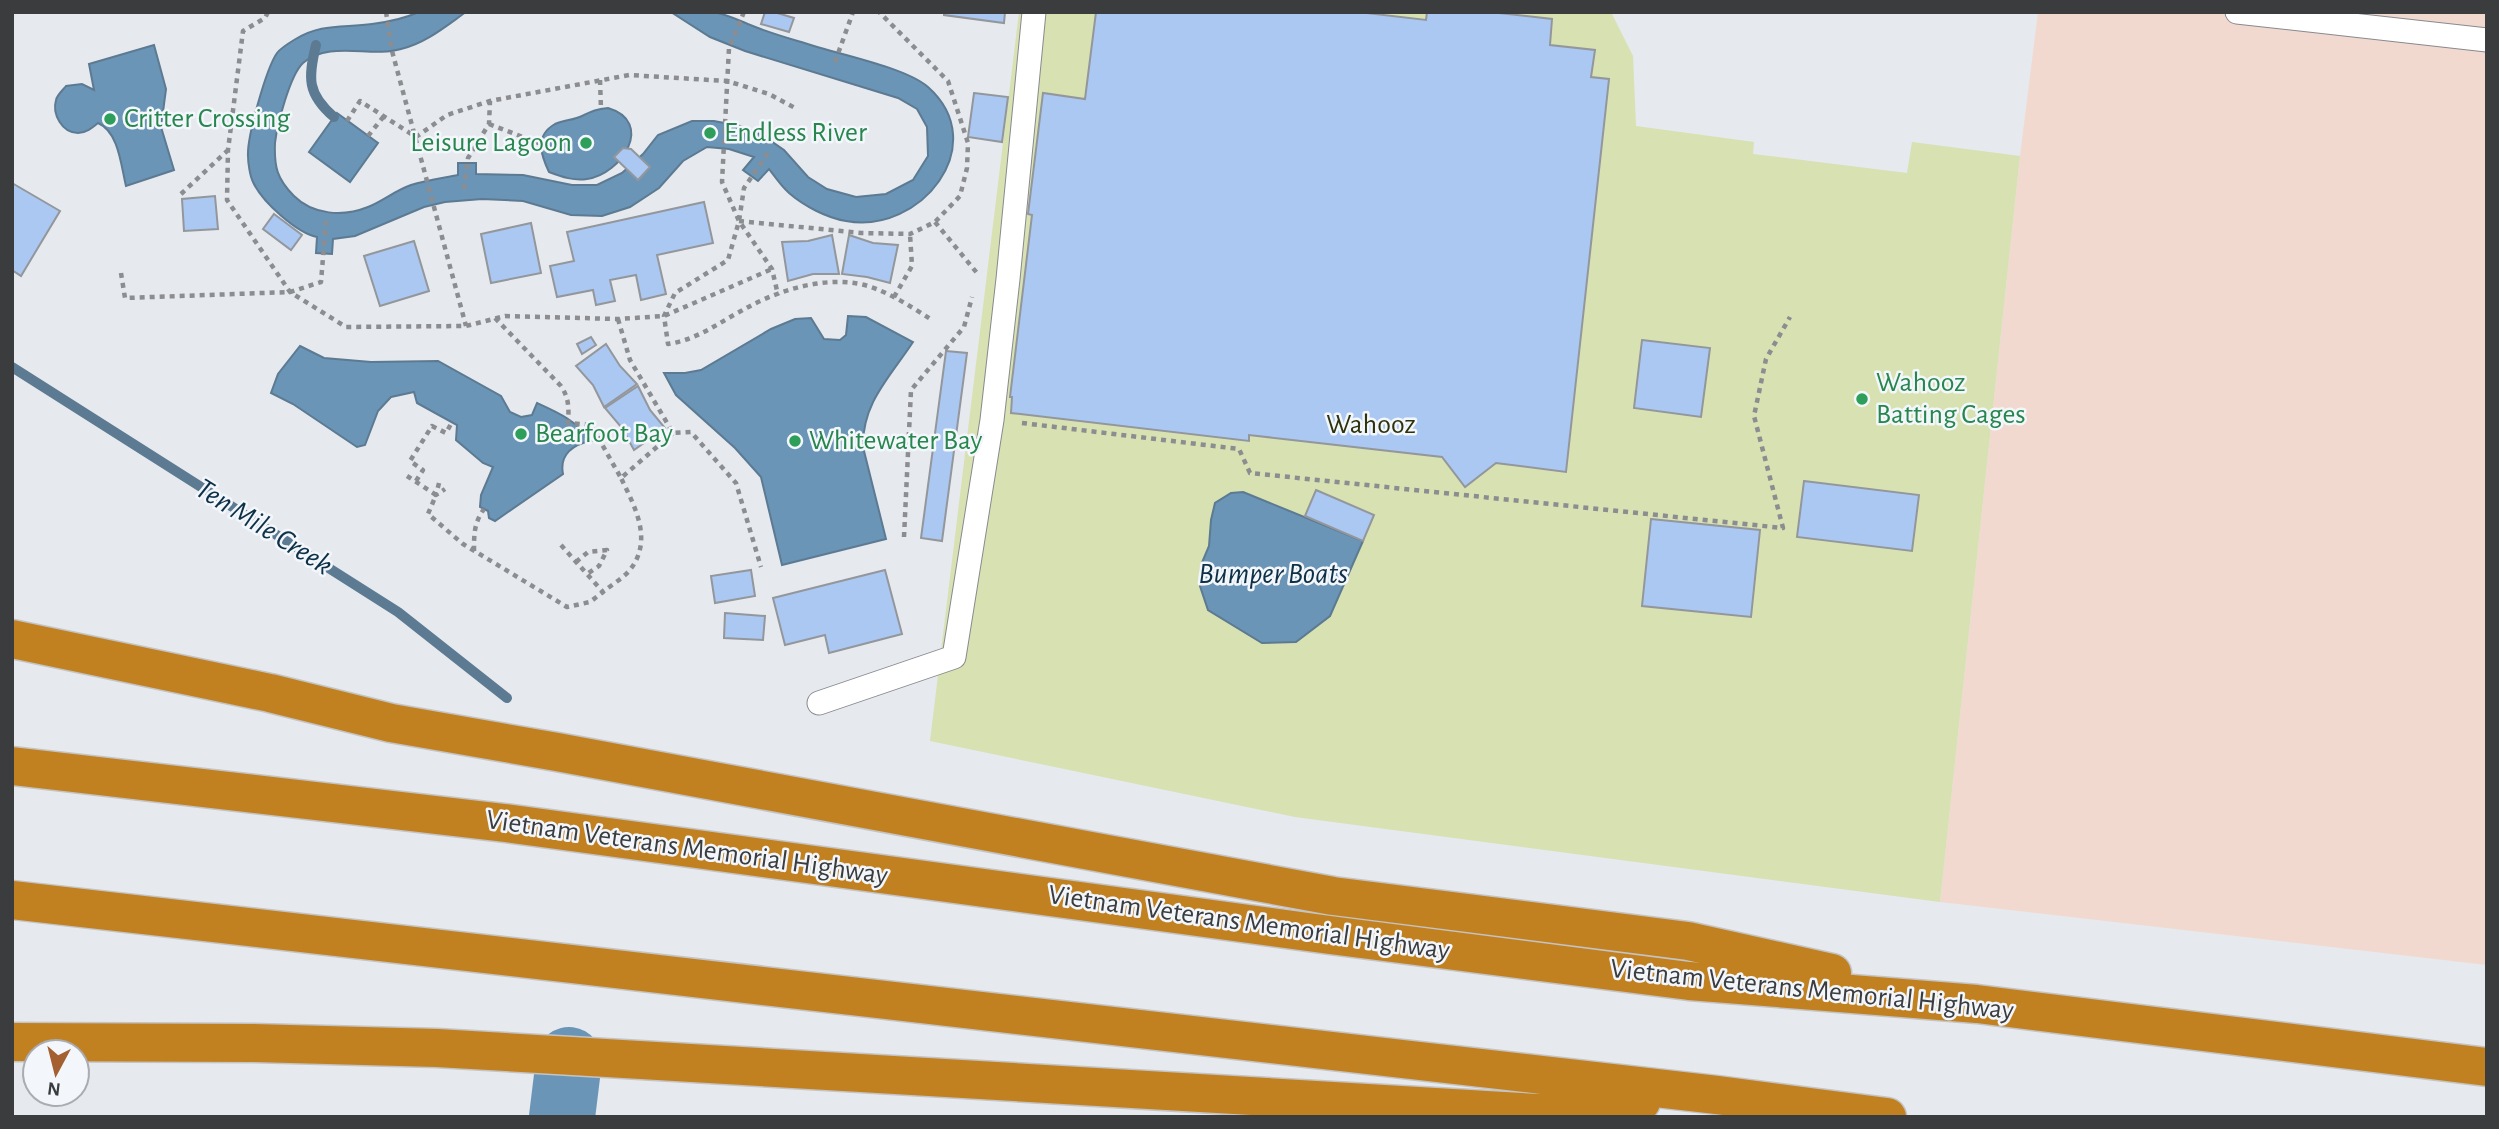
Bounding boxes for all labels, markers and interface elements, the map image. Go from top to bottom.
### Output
place label: Critter Crossing [124,105,291,133]
marker: Critter Crossing [102,111,118,127]
place label: Endless River [724,119,867,147]
marker: Endless River [702,125,718,141]
place label: Leisure Lagoon [410,129,572,157]
marker: Leisure Lagoon [578,135,594,151]
place label: Wahooz Batting Cages [1876,369,2026,429]
marker: Wahooz Batting Cages [1854,391,1870,407]
park label: Wahooz [1326,411,1416,439]
place label: Bearfoot Bay [535,420,673,448]
marker: Bearfoot Bay [513,426,529,442]
place label: Whitewater Bay [809,427,983,455]
marker: Whitewater Bay [787,433,803,449]
water label: Ten Mile Creek [190,473,338,581]
water label: Bumper Boats [1198,559,1348,589]
street label: Vietnam Veterans Memorial Highway [484,806,890,890]
street label: Vietnam Veterans Memorial Highway [1046,881,1452,965]
street label: Vietnam Veterans Memorial Highway [1609,955,2015,1025]
north arrow [21,1038,91,1108]
text: N [46,1078,62,1099]

